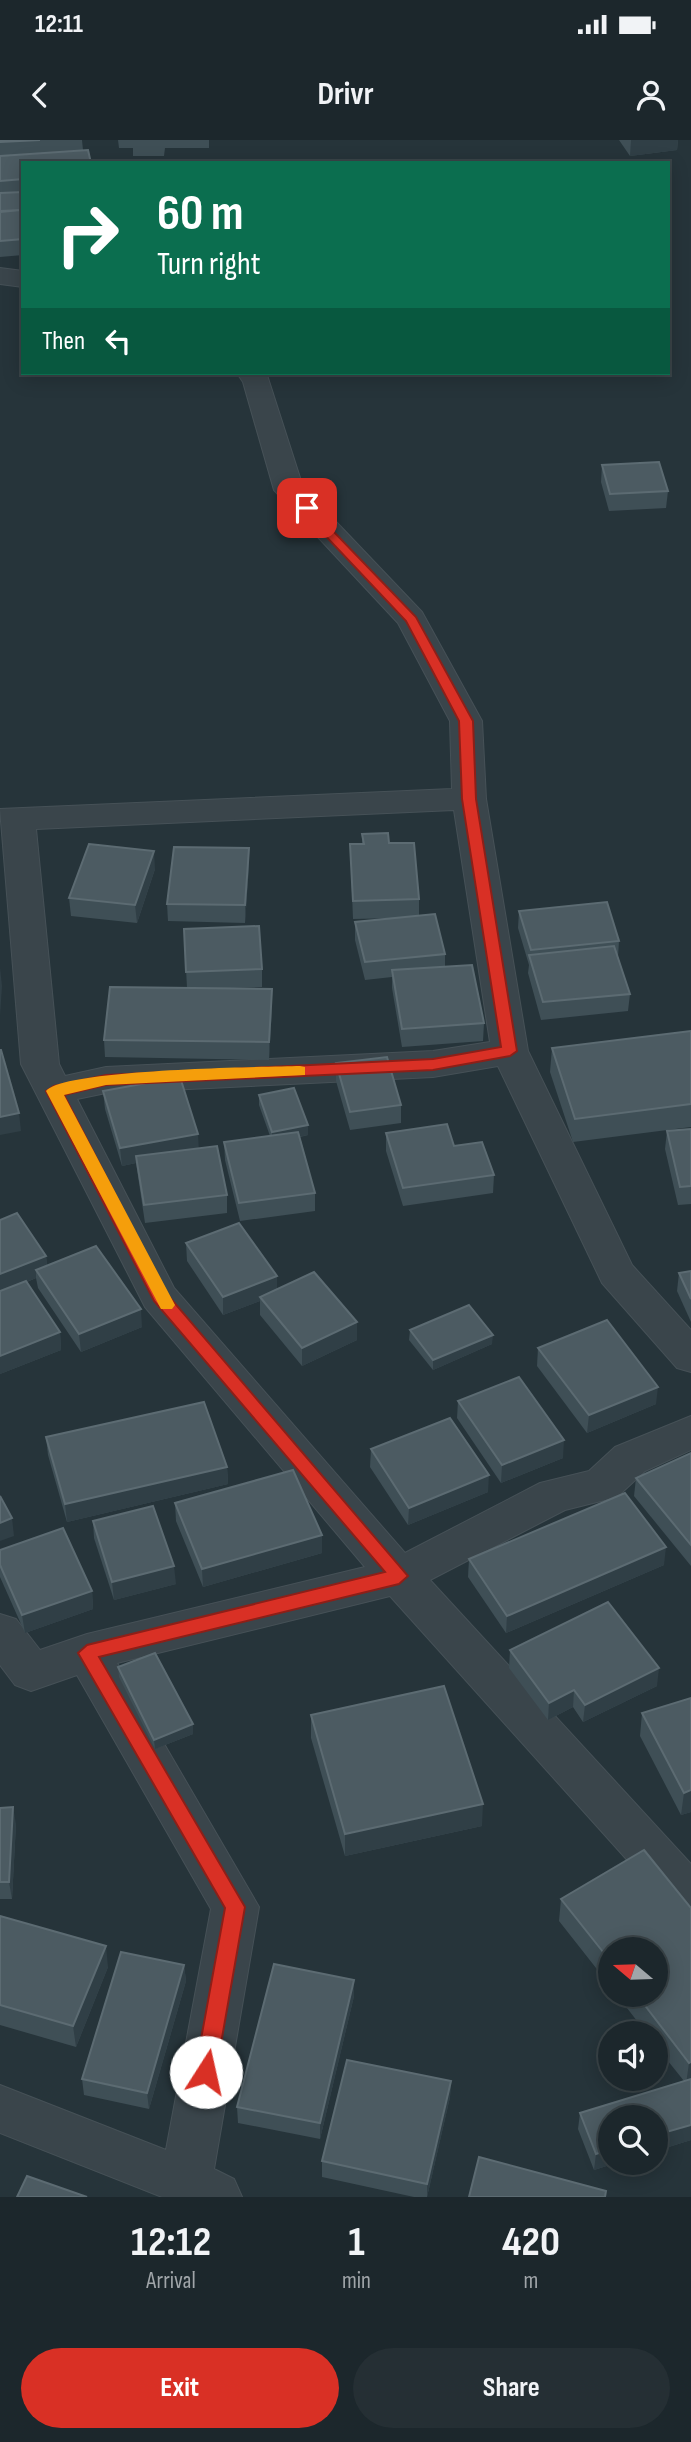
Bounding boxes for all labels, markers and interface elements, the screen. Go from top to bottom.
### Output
text: 12:11 [35,9,83,40]
text: Drivr [317,75,374,114]
icon: back [21,76,59,114]
icon: person [632,76,670,114]
text: 60 m [157,185,244,244]
icon: right [42,189,133,280]
text: Turn right [157,245,261,284]
icon: left [99,322,137,360]
text: Then [42,326,85,357]
pin [277,478,337,538]
icon: arrive [288,489,326,527]
north arrow [598,1937,668,2007]
map controls [598,1937,668,2175]
button: sound [598,2021,668,2091]
position arrow [169,2035,243,2109]
button: search [598,2105,668,2175]
text: 12:12 [131,2217,211,2268]
text: 1 [348,2217,365,2268]
text: 420 [502,2217,560,2268]
text: Arrival [146,2267,196,2295]
text: min [342,2267,371,2295]
text: m [524,2267,538,2295]
button: Exit [21,2348,339,2428]
button: Share [353,2348,670,2428]

